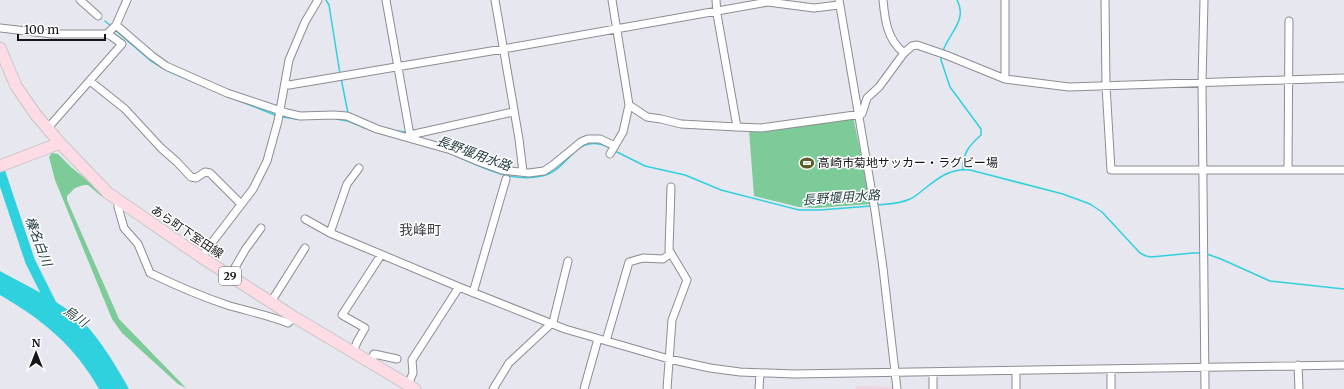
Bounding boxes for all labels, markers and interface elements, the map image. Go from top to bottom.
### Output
scale bar [18,16,105,42]
text: 100 m [24,22,59,37]
water label: 長野堰用水路 [434,132,514,175]
sports icon: 高崎市菊地サッカー・ラグビー場 [799,155,815,171]
place label: 高崎市菊地サッカー・ラグビー場 [818,155,998,170]
water label: 長野堰用水路 [802,186,882,209]
street label: あら町下室田線 [148,202,226,261]
water label: 榛名白川 [21,214,57,270]
district label: 我峰町 [399,221,441,239]
road number: 29 [219,267,241,285]
water label: 烏川 [60,302,93,332]
north arrow [16,333,56,373]
text: N [32,336,41,350]

